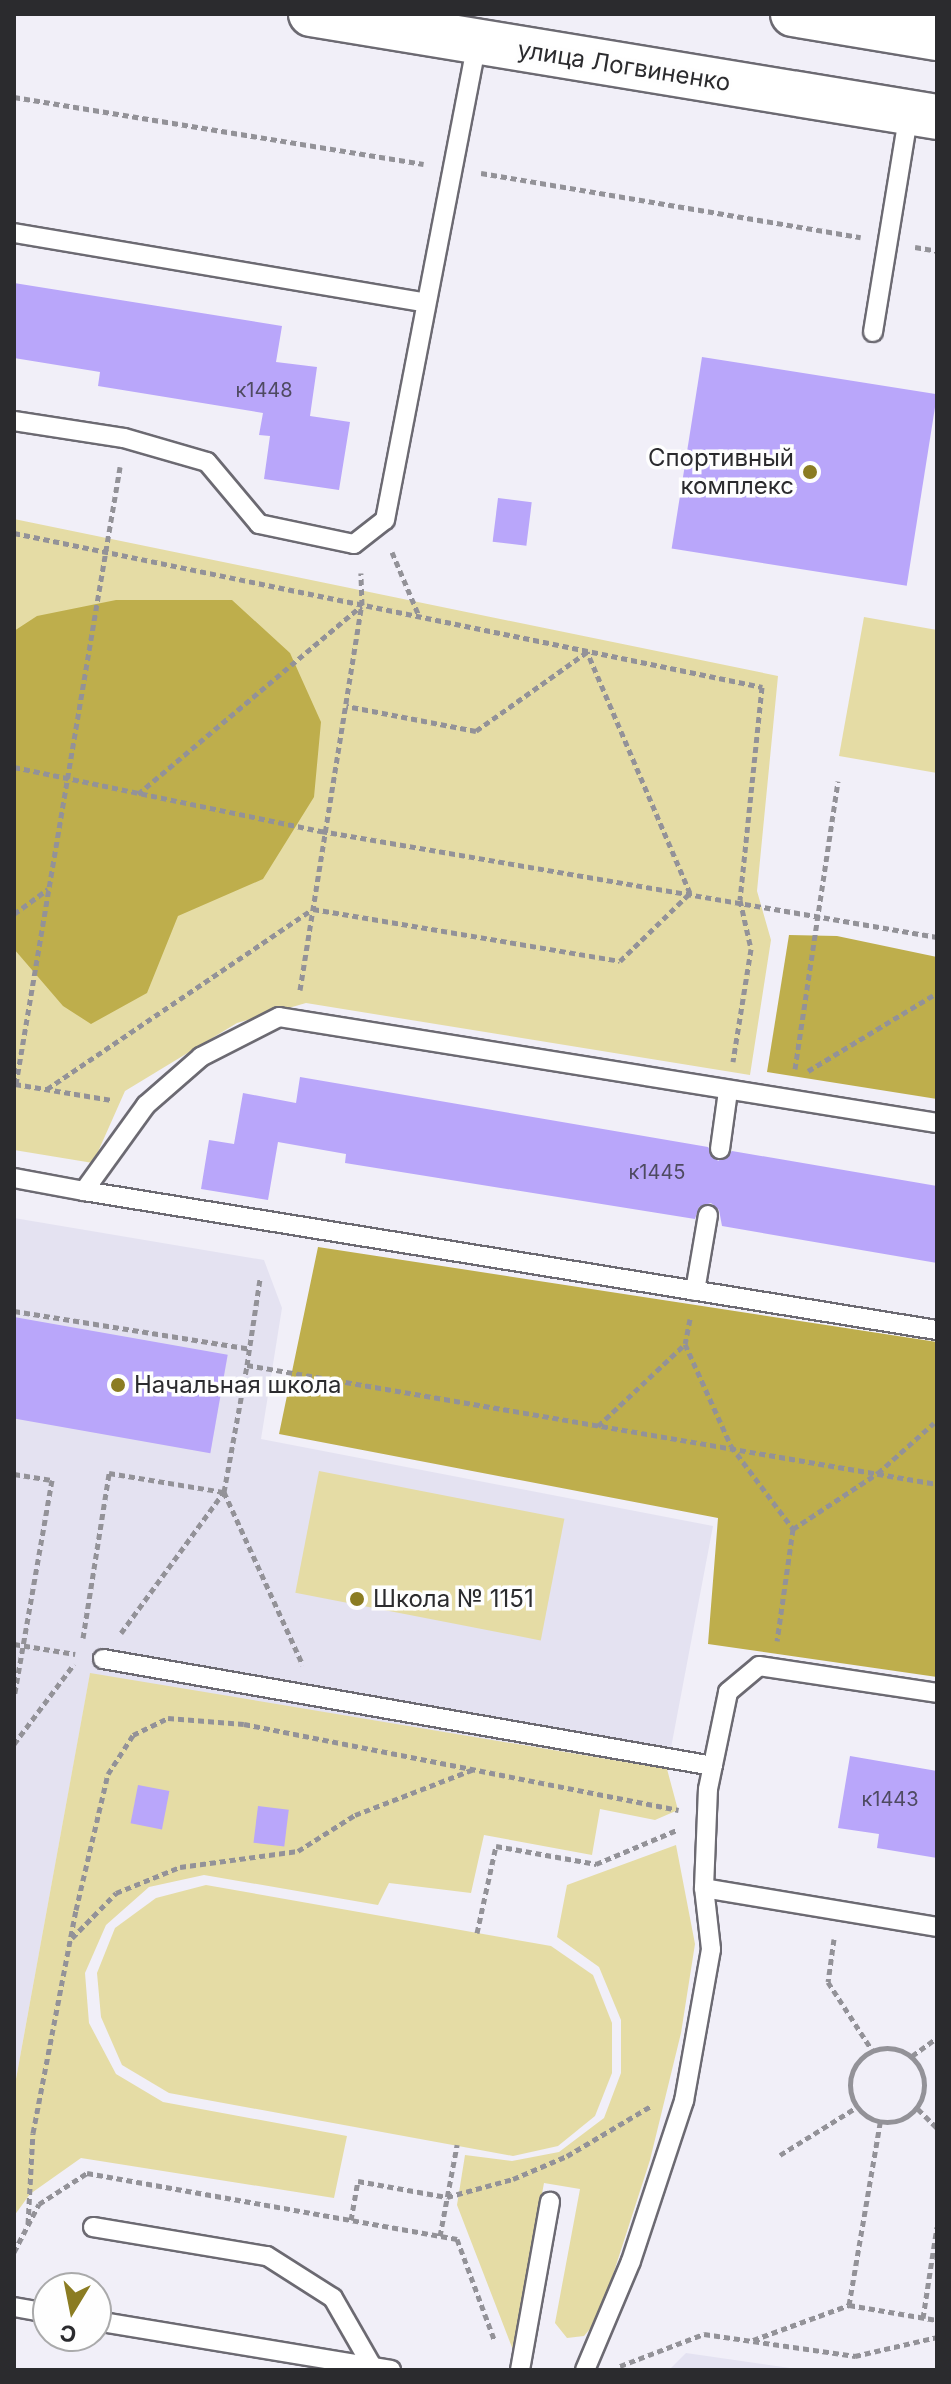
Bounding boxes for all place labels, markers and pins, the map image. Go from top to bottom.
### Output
place label: Спортивный комплекс [648,444,794,500]
marker: Спортивный комплекс [801,463,819,481]
place label: Начальная школа [134,1371,341,1399]
marker: Начальная школа [109,1376,127,1394]
place label: Школа № 1151 [373,1585,534,1613]
marker: Школа № 1151 [348,1590,366,1608]

